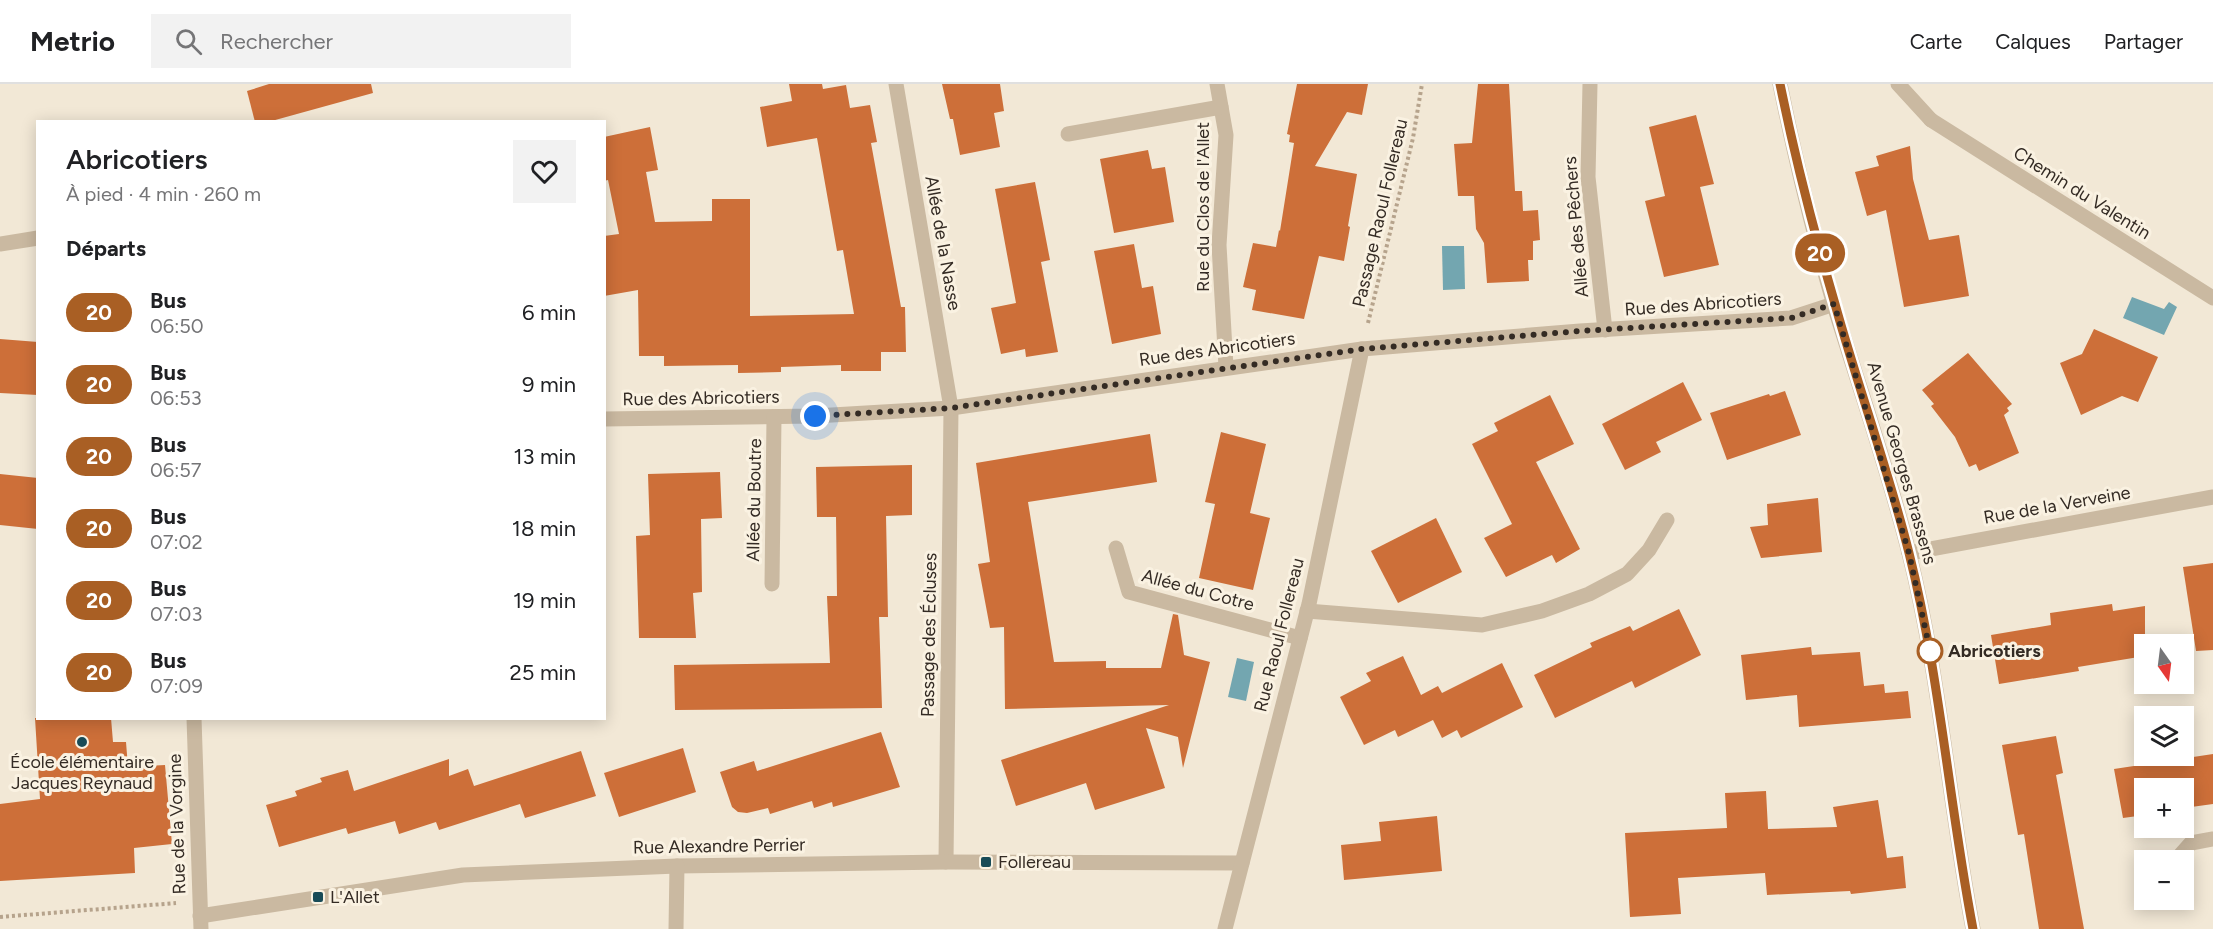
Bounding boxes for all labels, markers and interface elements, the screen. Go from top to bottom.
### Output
search box [151,14,571,68]
text: Metrio [30,24,115,58]
icon: search [172,25,205,58]
text: Rechercher [220,28,333,55]
text: Carte [1910,29,1962,54]
text: Calques [1995,29,2071,54]
text: Partager [2104,29,2183,54]
street label: Passage Raoul Follereau [1348,117,1412,309]
street label: Rue du Clos de l'Allet [1192,122,1214,292]
button: heart [513,140,576,203]
text: Abricotiers [66,142,207,176]
street label: Chemin du Valentin [2009,142,2155,244]
street label: Allée des Pêchers [1559,156,1593,298]
street label: Allée de la Nasse [920,174,966,312]
text: À pied · 4 min · 260 m [66,182,261,206]
line badge: 20 [1793,234,1847,272]
text: Départs [66,235,146,262]
text: 20 [1807,241,1833,266]
text: Bus [150,287,186,314]
street label: Rue des Abricotiers [1624,288,1782,320]
text: 6 min [522,299,576,326]
text: 20 [86,300,112,325]
text: 06:50 [150,314,204,338]
street label: Rue des Abricotiers [1138,327,1296,371]
text: Bus [150,359,186,386]
street label: Avenue Georges Brassens [1863,359,1941,567]
text: 9 min [522,371,576,398]
text: 20 [86,372,112,397]
text: 06:53 [150,386,202,410]
street label: Rue des Abricotiers [622,386,780,410]
your location [800,401,830,431]
text: Bus [150,431,186,458]
street label: Allée du Boutre [742,438,766,562]
text: 13 min [513,443,576,470]
text: 20 [86,444,112,469]
text: 06:57 [150,458,201,482]
street label: Rue de la Verveine [1982,481,2132,529]
text: Bus [150,503,186,530]
text: 18 min [512,515,576,542]
text: 20 [86,516,112,541]
text: 07:02 [150,530,203,554]
street label: Passage des Écluses [917,553,941,717]
street label: Rue Raoul Follereau [1249,556,1309,714]
street label: Allée du Cotre [1139,564,1257,616]
text: Bus [150,575,186,602]
text: 19 min [513,587,576,614]
text: 20 [86,588,112,613]
text: 07:03 [150,602,202,626]
north arrow [2134,634,2194,694]
map controls [2134,634,2194,910]
marker: Abricotiers [1917,638,1943,664]
place label: Abricotiers [1948,640,2041,662]
text: Bus [150,647,186,674]
text: 25 min [510,659,576,686]
text: 20 [86,660,112,685]
text: 07:09 [150,674,203,698]
button: layers [2134,706,2194,766]
marker: École élémentaire Jacques Reynaud [75,735,89,749]
place label: École élémentaire Jacques Reynaud [10,751,154,794]
street label: Rue de la Vorgine [164,753,190,895]
button: + [2134,778,2194,838]
street label: Rue Alexandre Perrier [633,833,805,859]
button: − [2134,850,2194,910]
place label: Follereau [998,851,1071,873]
marker: Follereau [979,855,993,869]
place label: L'Allet [330,886,380,908]
marker: L'Allet [311,890,325,904]

